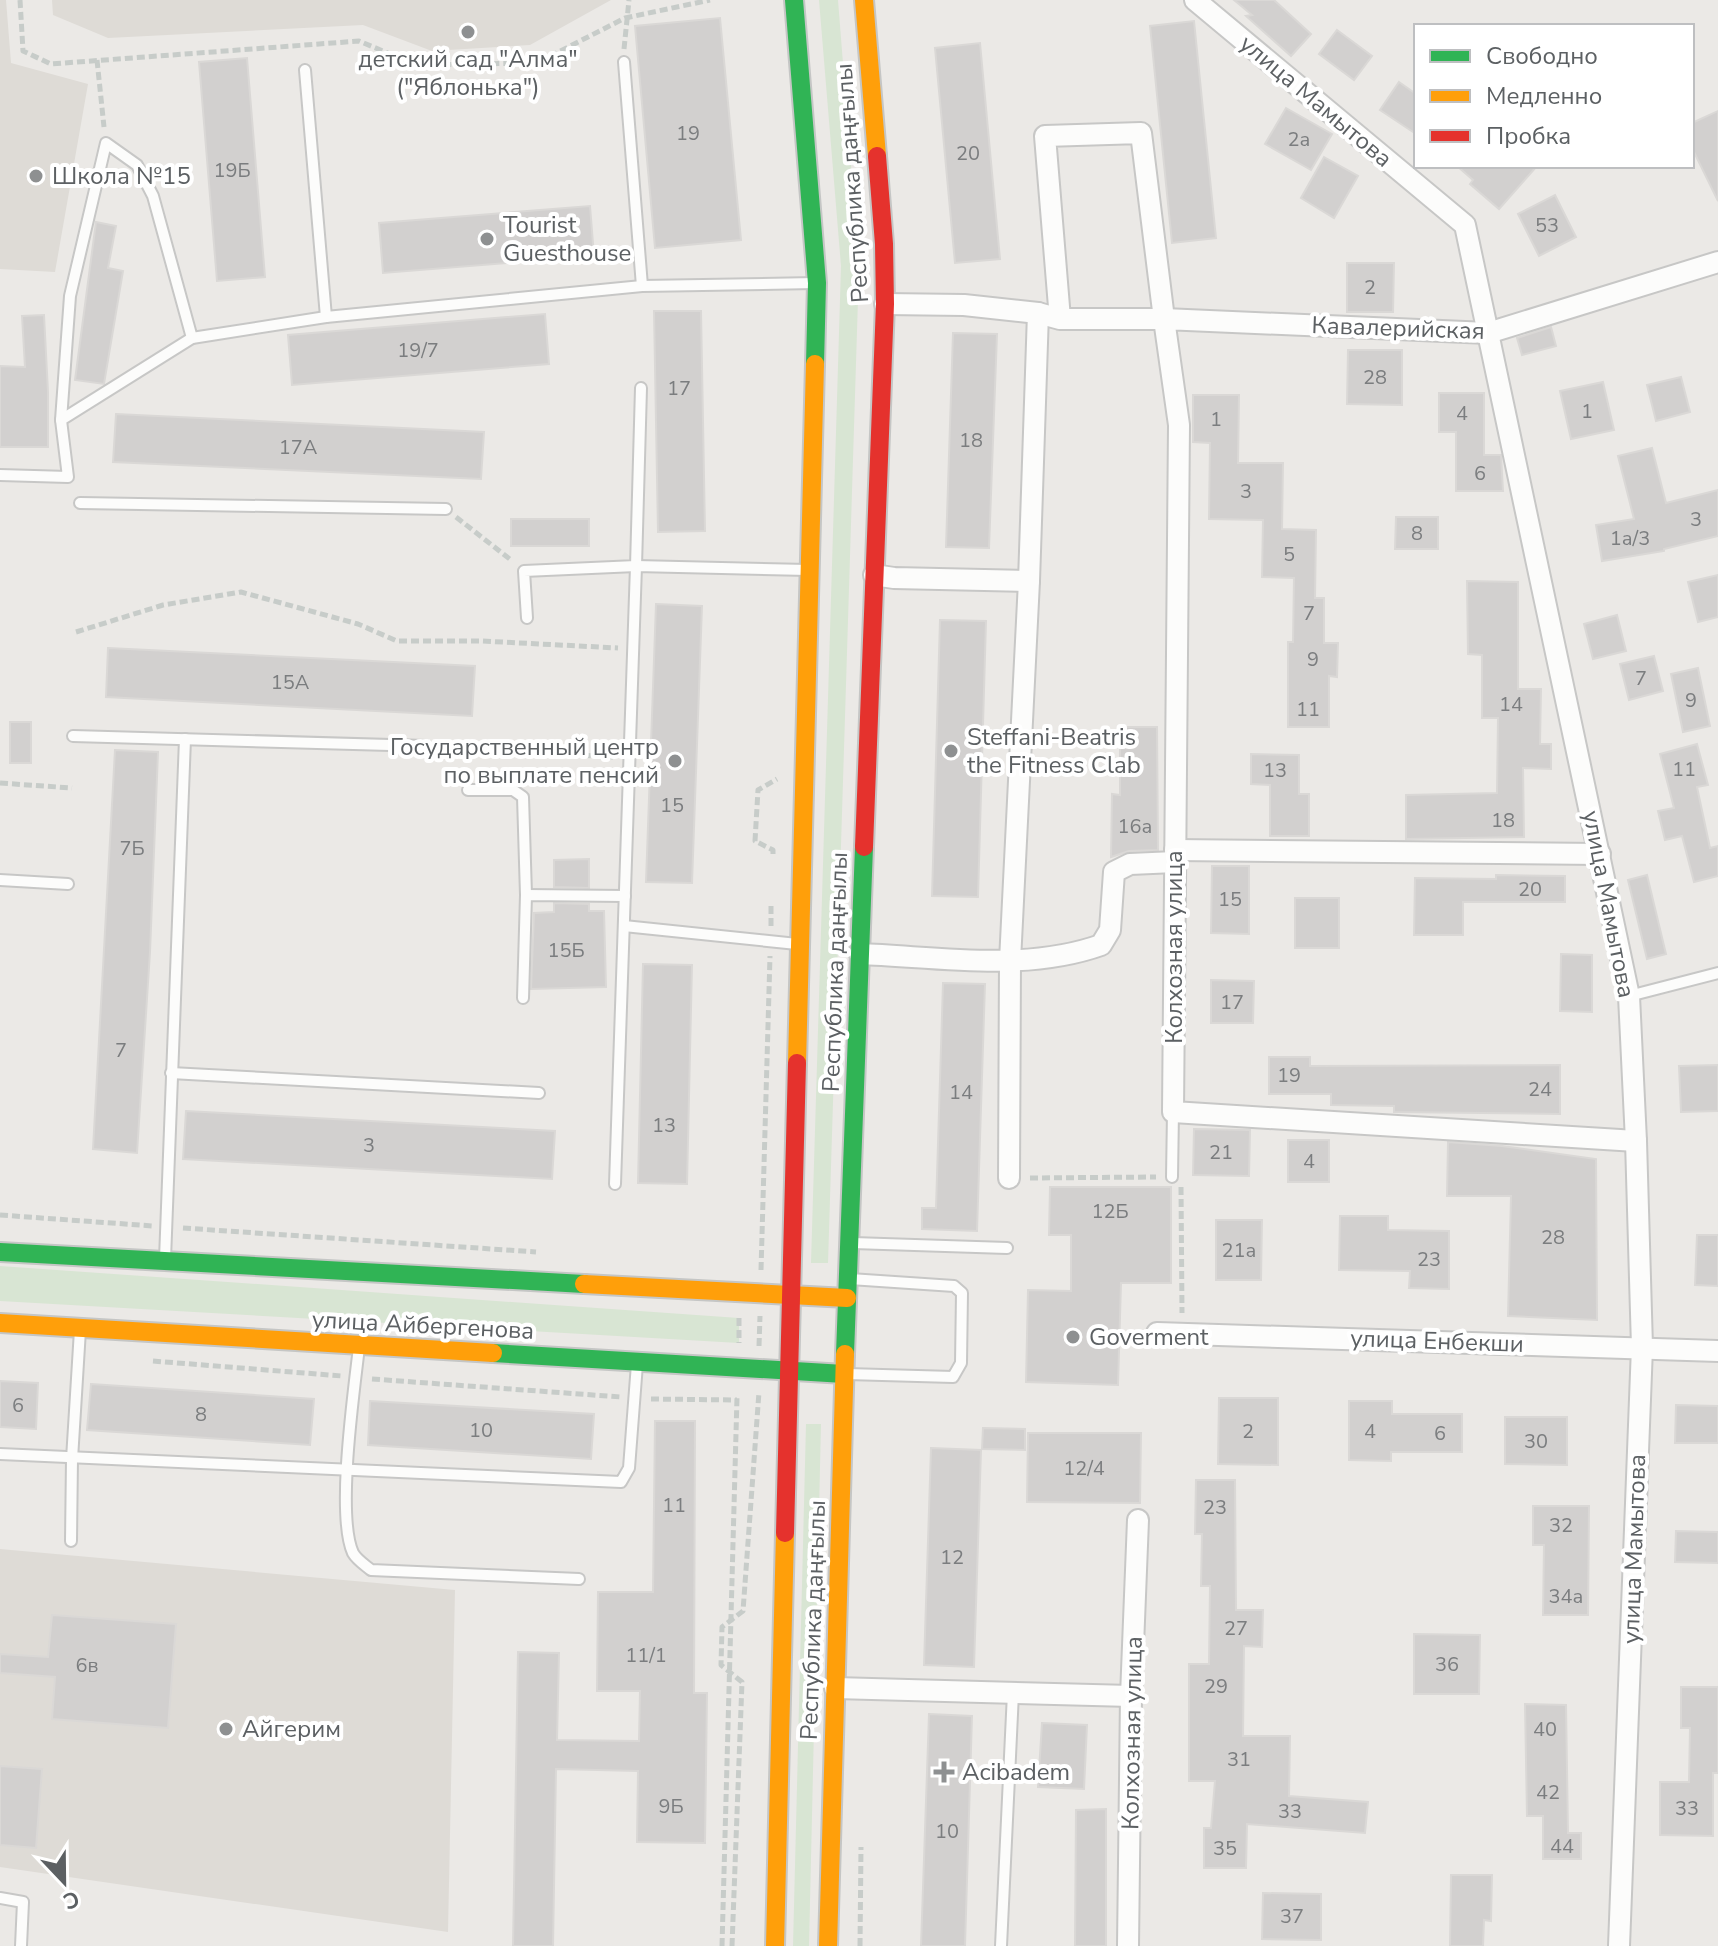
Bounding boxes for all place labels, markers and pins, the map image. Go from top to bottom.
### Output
marker: детский сад "Алма" ("Яблонька") [459,23,477,41]
place label: детский сад "Алма" ("Яблонька") [358,43,578,103]
place label: Школа №15 [52,160,191,192]
marker: Школа №15 [27,167,45,185]
place label: Tourist Guesthouse [503,209,631,269]
marker: Tourist Guesthouse [478,230,496,248]
place label: Steffani-Beatris the Fitness Clab [967,721,1141,781]
place label: Государственный центр по выплате пенсий [390,731,659,791]
marker: Steffani-Beatris the Fitness Clab [942,742,960,760]
marker: Государственный центр по выплате пенсий [666,752,684,770]
place label: Goverment [1089,1321,1209,1353]
marker: Goverment [1064,1328,1082,1346]
place label: Айгерим [242,1713,341,1745]
marker: Айгерим [217,1720,235,1738]
place label: Acibadem [962,1756,1070,1788]
marker: Acibadem [933,1761,955,1783]

